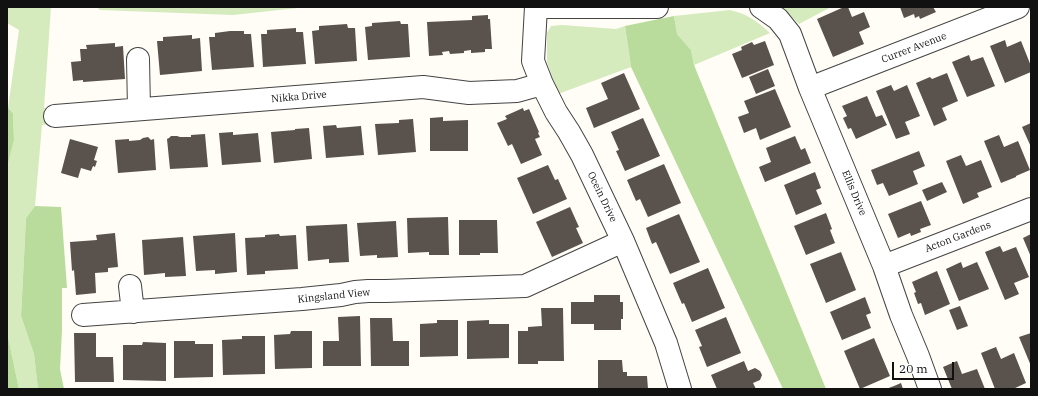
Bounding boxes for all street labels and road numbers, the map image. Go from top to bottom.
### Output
street label: Currer Avenue [880,30,948,66]
street label: Nikka Drive [271,89,327,105]
street label: Ellis Drive [839,169,869,217]
street label: Ocein Drive [585,170,619,224]
street label: Acton Gardens [923,219,993,255]
street label: Kingsland View [297,286,371,306]

